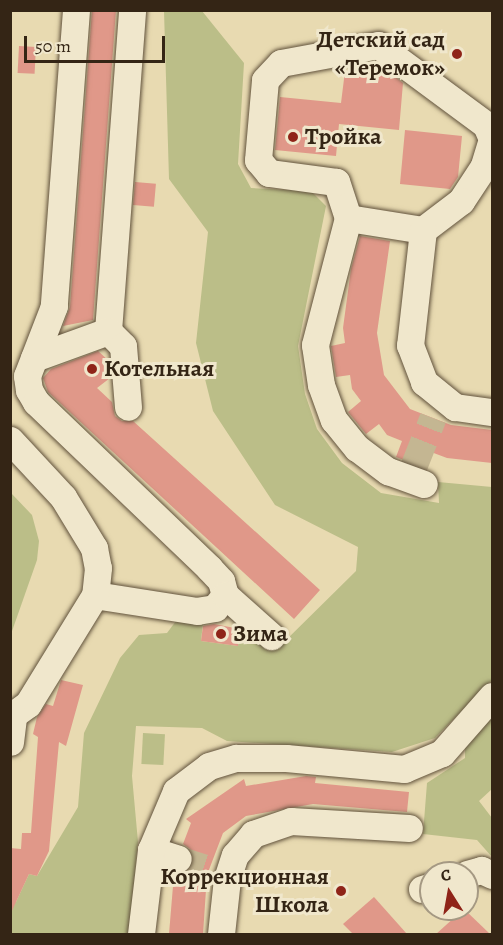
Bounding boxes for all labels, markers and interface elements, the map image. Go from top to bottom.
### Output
scale bar [27,24,168,62]
place label: Детский сад «Теремок» [317,26,445,82]
text: 50 m [35,34,71,58]
marker: Детский сад «Теремок» [450,47,464,61]
place label: Тройка [305,123,382,151]
marker: Тройка [286,130,300,144]
place label: Котельная [104,355,214,383]
marker: Котельная [85,362,99,376]
place label: Зима [233,620,288,648]
marker: Зима [214,627,228,641]
north arrow [419,861,479,921]
place label: Коррекционная Школа [160,863,329,919]
text: С [439,864,453,887]
marker: Коррекционная Школа [334,884,348,898]

